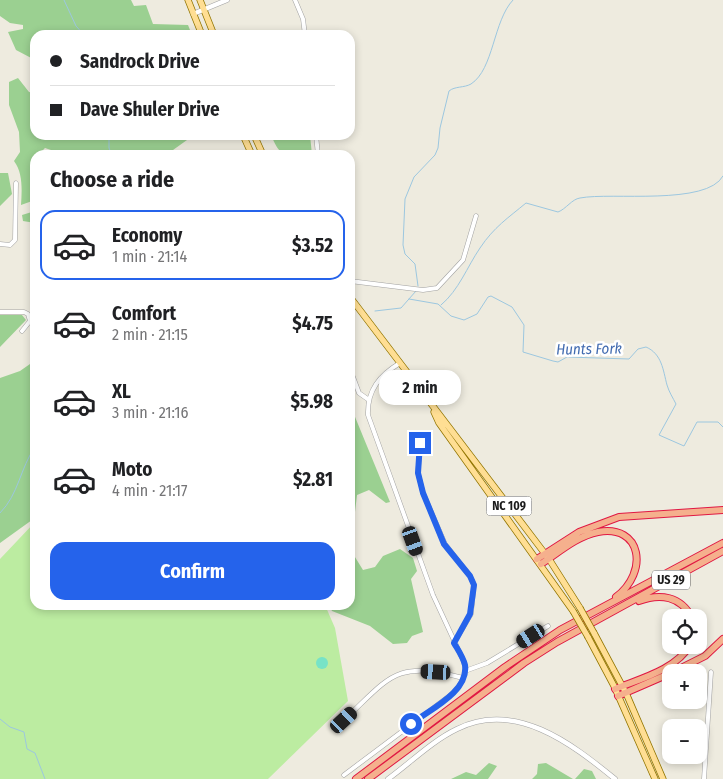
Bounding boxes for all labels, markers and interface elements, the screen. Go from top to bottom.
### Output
text: Sandrock Drive [80,50,200,73]
text: Dave Shuler Drive [80,98,220,121]
text: Choose a ride [50,166,174,193]
icon: car [52,223,97,268]
text: Economy [112,224,182,247]
text: $3.52 [292,234,333,257]
text: 1 min · 21:14 [112,247,187,266]
icon: car [52,301,97,346]
text: Comfort [112,302,176,325]
text: $4.75 [292,312,333,335]
text: 2 min · 21:15 [112,325,188,344]
water label: Hunts Fork [556,339,623,359]
callout: 2 min [379,370,461,406]
text: 2 min [402,378,438,397]
icon: car [52,379,97,424]
text: XL [112,380,131,403]
text: $5.98 [290,390,333,413]
text: 3 min · 21:16 [112,403,189,422]
route end [409,432,431,454]
icon: car [52,457,97,502]
text: Moto [112,458,152,481]
text: $2.81 [293,468,333,491]
text: 4 min · 21:17 [112,481,188,500]
road number: NC 109 [486,496,532,516]
car [400,524,425,558]
button: Confirm [50,542,335,600]
road number: US 29 [652,570,690,590]
map controls [662,609,707,764]
button: locate [662,609,707,654]
car [514,622,547,650]
car [420,664,451,680]
button: + [662,664,707,709]
car [327,704,360,736]
route start [400,713,422,735]
button: − [662,719,707,764]

